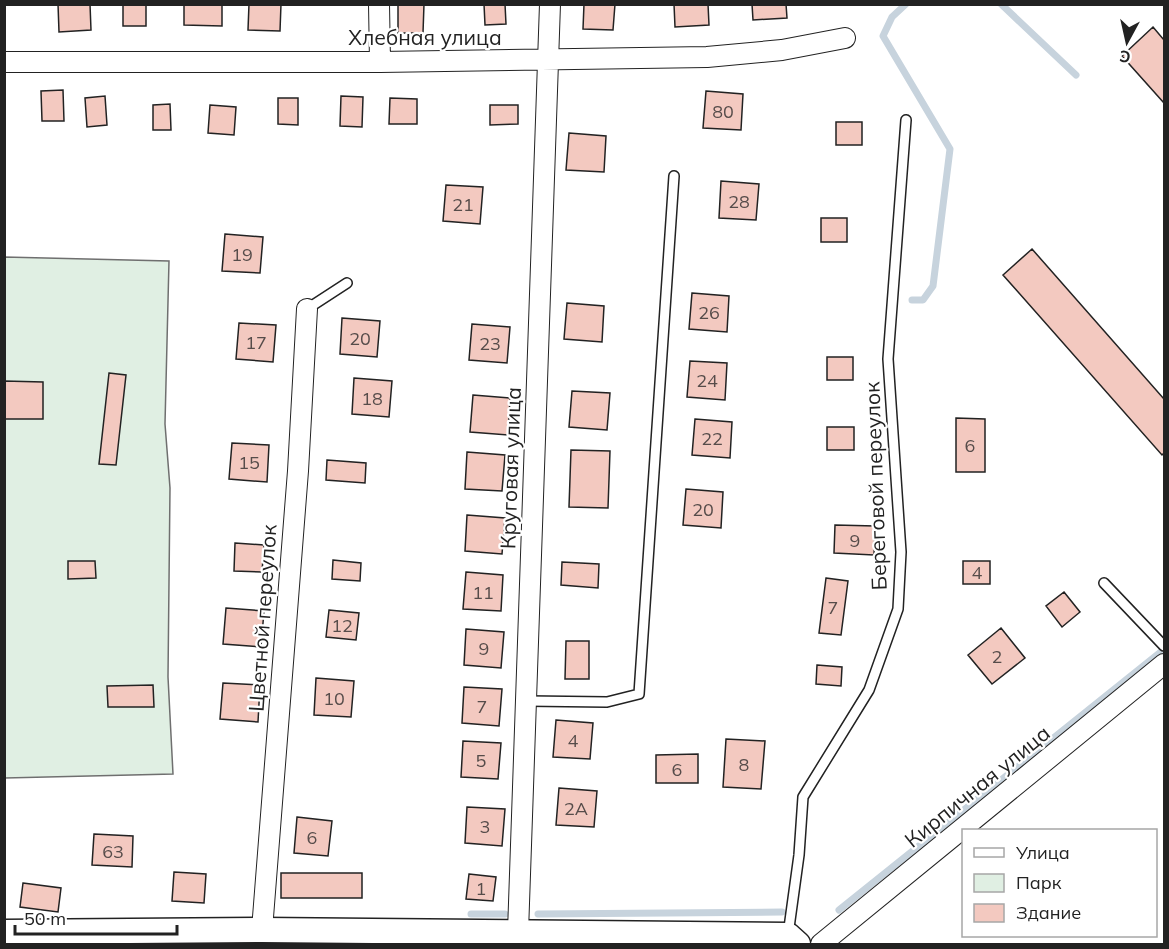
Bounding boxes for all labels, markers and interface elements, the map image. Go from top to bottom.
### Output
north arrow [1097,12,1157,72]
street label: Хлебная улица [348,24,502,50]
text: С [1118,46,1132,68]
house number: 80 [712,100,734,123]
house number: 28 [728,190,750,213]
house number: 21 [452,193,474,216]
house number: 19 [231,243,253,266]
house number: 26 [698,301,720,324]
house number: 20 [349,327,371,350]
house number: 17 [245,331,267,354]
house number: 23 [479,332,501,355]
house number: 24 [696,369,718,392]
street label: Береговой переулок [858,381,892,591]
house number: 18 [361,387,383,410]
street label: Круговая улица [494,387,526,549]
house number: 22 [701,427,723,450]
house number: 6 [965,434,975,457]
house number: 15 [238,451,260,474]
house number: 20 [692,498,714,521]
street label: Цветной переулок [242,523,282,712]
house number: 9 [850,529,860,552]
house number: 4 [972,561,983,584]
house number: 11 [472,581,494,604]
house number: 7 [828,596,838,619]
house number: 12 [331,614,353,637]
house number: 9 [479,637,489,660]
house number: 2 [992,645,1002,668]
house number: 10 [323,687,345,710]
house number: 7 [477,695,487,718]
street label: Кирпичная улица [899,719,1055,853]
house number: 4 [568,729,579,752]
house number: 5 [476,749,487,772]
house number: 8 [739,753,749,776]
house number: 6 [672,758,682,781]
house number: 2А [564,797,588,820]
house number: 3 [480,815,490,838]
house number: 6 [307,826,317,849]
legend [962,829,1157,937]
house number: 63 [102,840,124,863]
text: Улица [1015,841,1070,864]
text: Парк [1016,871,1062,894]
house number: 1 [476,877,486,900]
scale bar [15,898,177,936]
text: Здание [1016,901,1081,924]
text: 50 m [24,907,66,930]

